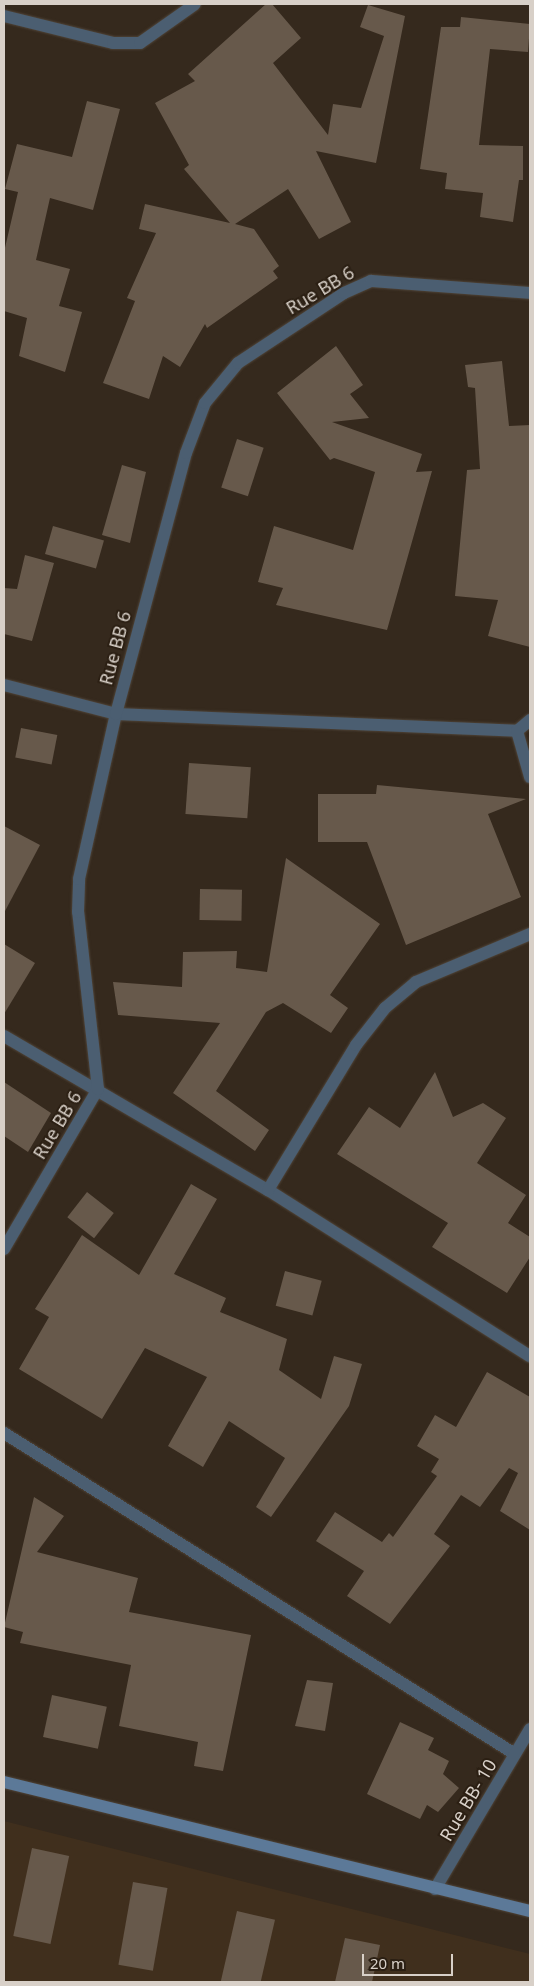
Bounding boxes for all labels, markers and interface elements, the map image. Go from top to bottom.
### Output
street label: Rue BB 6 [282,261,358,319]
street label: Rue BB 6 [95,609,135,687]
street label: Rue BB 6 [28,1087,86,1163]
street label: Rue BB- 10 [435,1755,501,1845]
scale bar [364,1944,455,1976]
text: 20 m [370,1953,405,1973]

